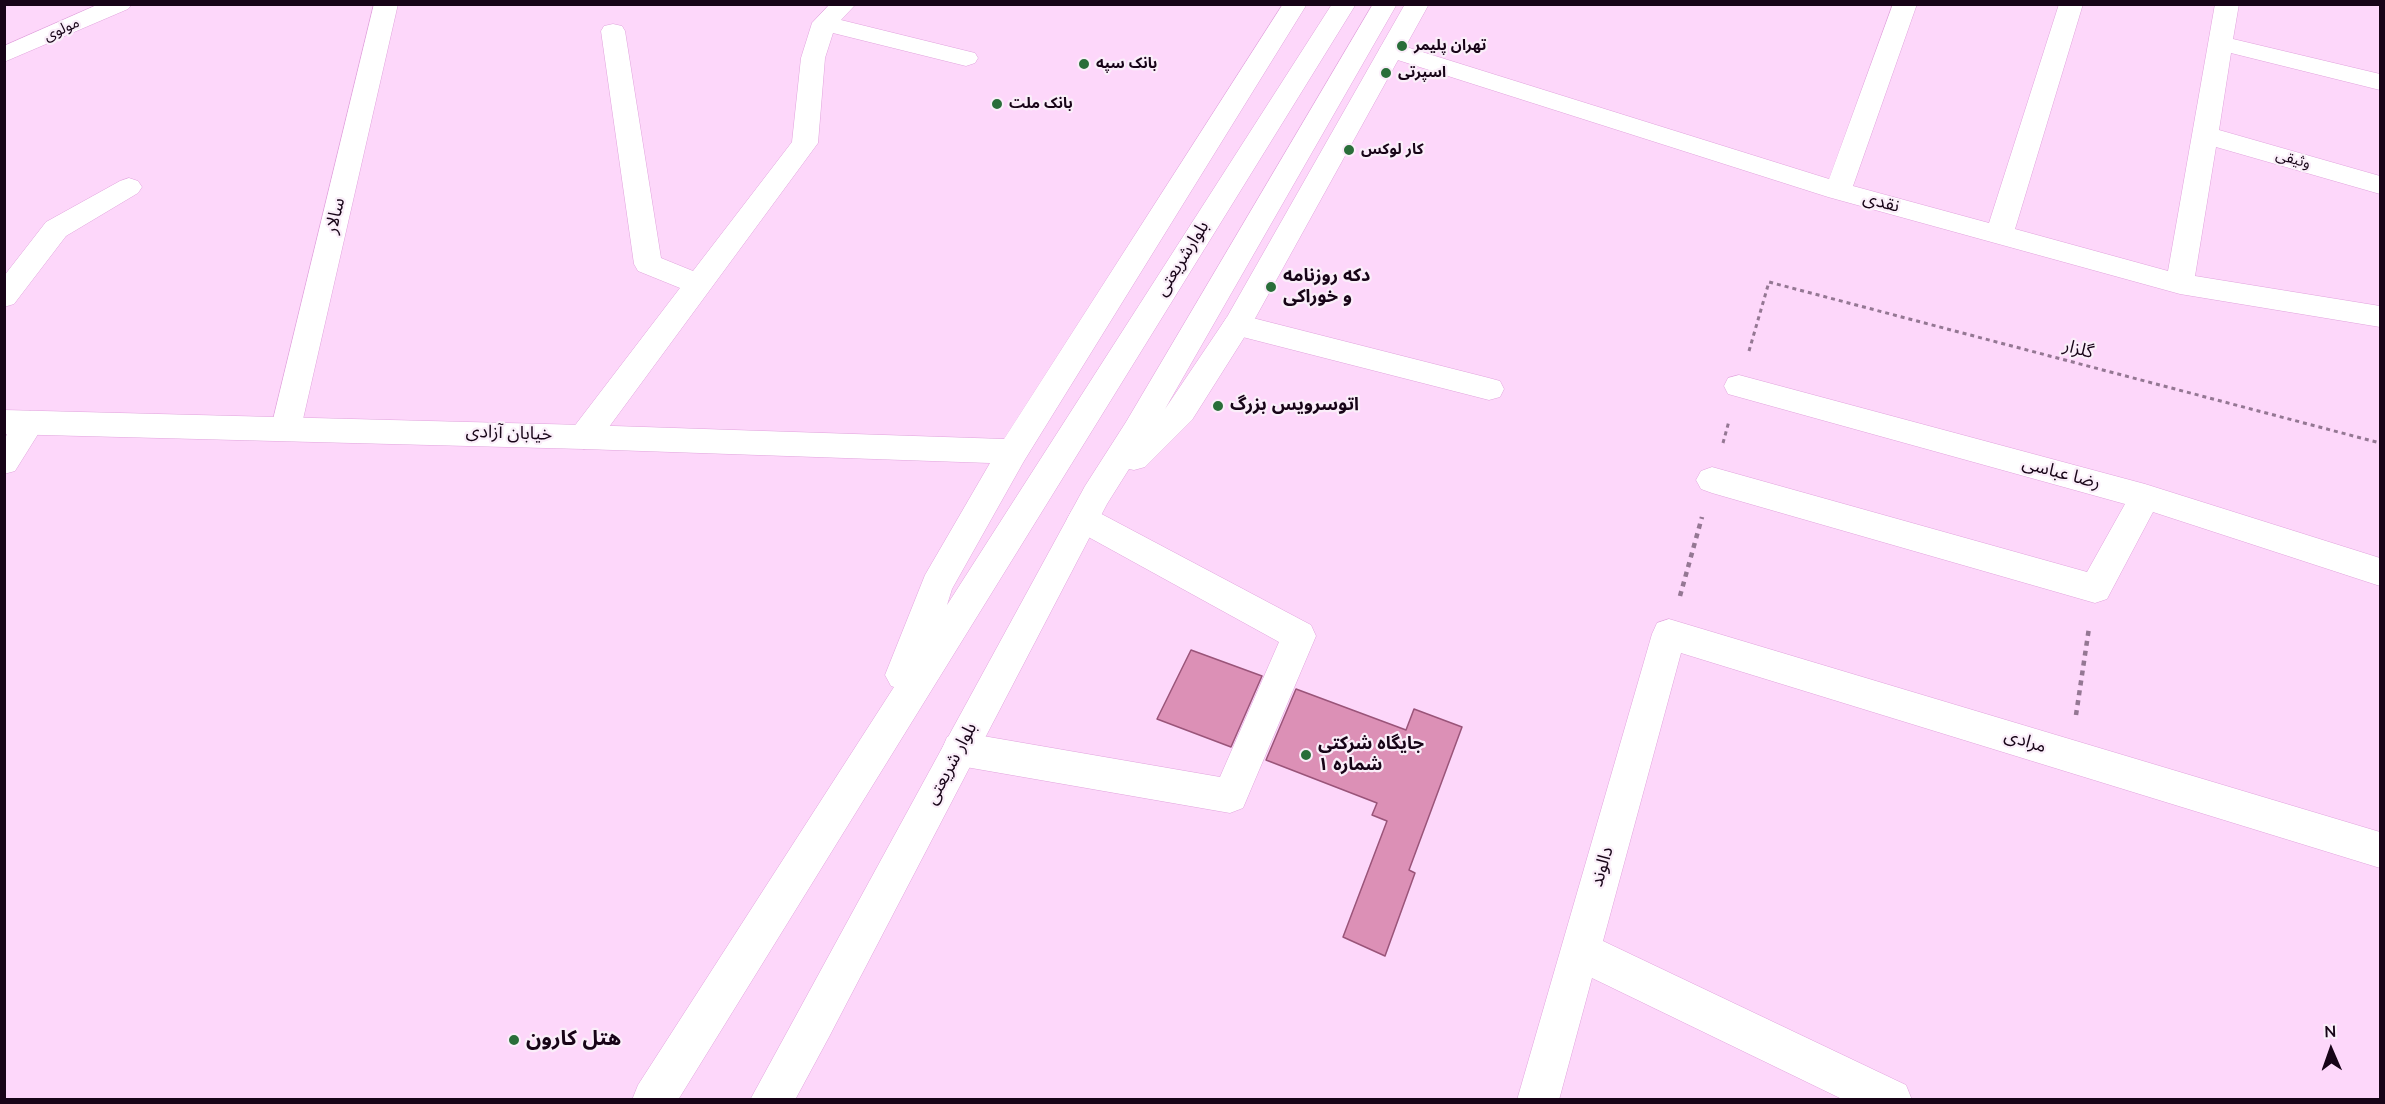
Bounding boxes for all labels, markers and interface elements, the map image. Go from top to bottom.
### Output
street label: مولوی [41,14,83,46]
place label: تهران پلیمر [1414,37,1486,55]
marker: تهران پلیمر [1395,39,1409,53]
place label: بانک سپه [1096,55,1157,73]
marker: بانک سپه [1077,57,1091,71]
place label: اسپرتی [1398,64,1446,82]
marker: اسپرتی [1379,66,1393,80]
place label: بانک ملت [1009,95,1073,113]
marker: بانک ملت [990,97,1004,111]
place label: کار لوکس [1361,141,1423,159]
marker: کار لوکس [1342,143,1356,157]
street label: وثیقی [2274,146,2312,174]
street label: نقدی [1860,188,1902,218]
street label: سالار [321,196,351,236]
street label: بلوارشریعتی [1151,217,1215,301]
place label: دکه روزنامه و خوراکی [1283,266,1370,308]
marker: دکه روزنامه و خوراکی [1264,280,1278,294]
street label: گلزار [2061,336,2095,364]
place label: اتوسرویس بزرگ [1230,395,1359,417]
marker: اتوسرویس بزرگ [1211,399,1225,413]
street label: خیابان آزادی [465,422,553,446]
street label: رضا عباسی [2020,453,2102,495]
street label: بلوار شریعتی [921,719,983,809]
street label: مرادی [2001,725,2049,759]
place label: جایگاه شرکتی شماره ۱ [1318,734,1424,777]
marker: جایگاه شرکتی شماره ۱ [1299,748,1313,762]
street label: دالوند [1587,845,1619,889]
north arrow [2301,1020,2361,1080]
text: N [2324,1021,2337,1043]
place label: هتل کارون [526,1027,621,1053]
marker: هتل کارون [507,1033,521,1047]

